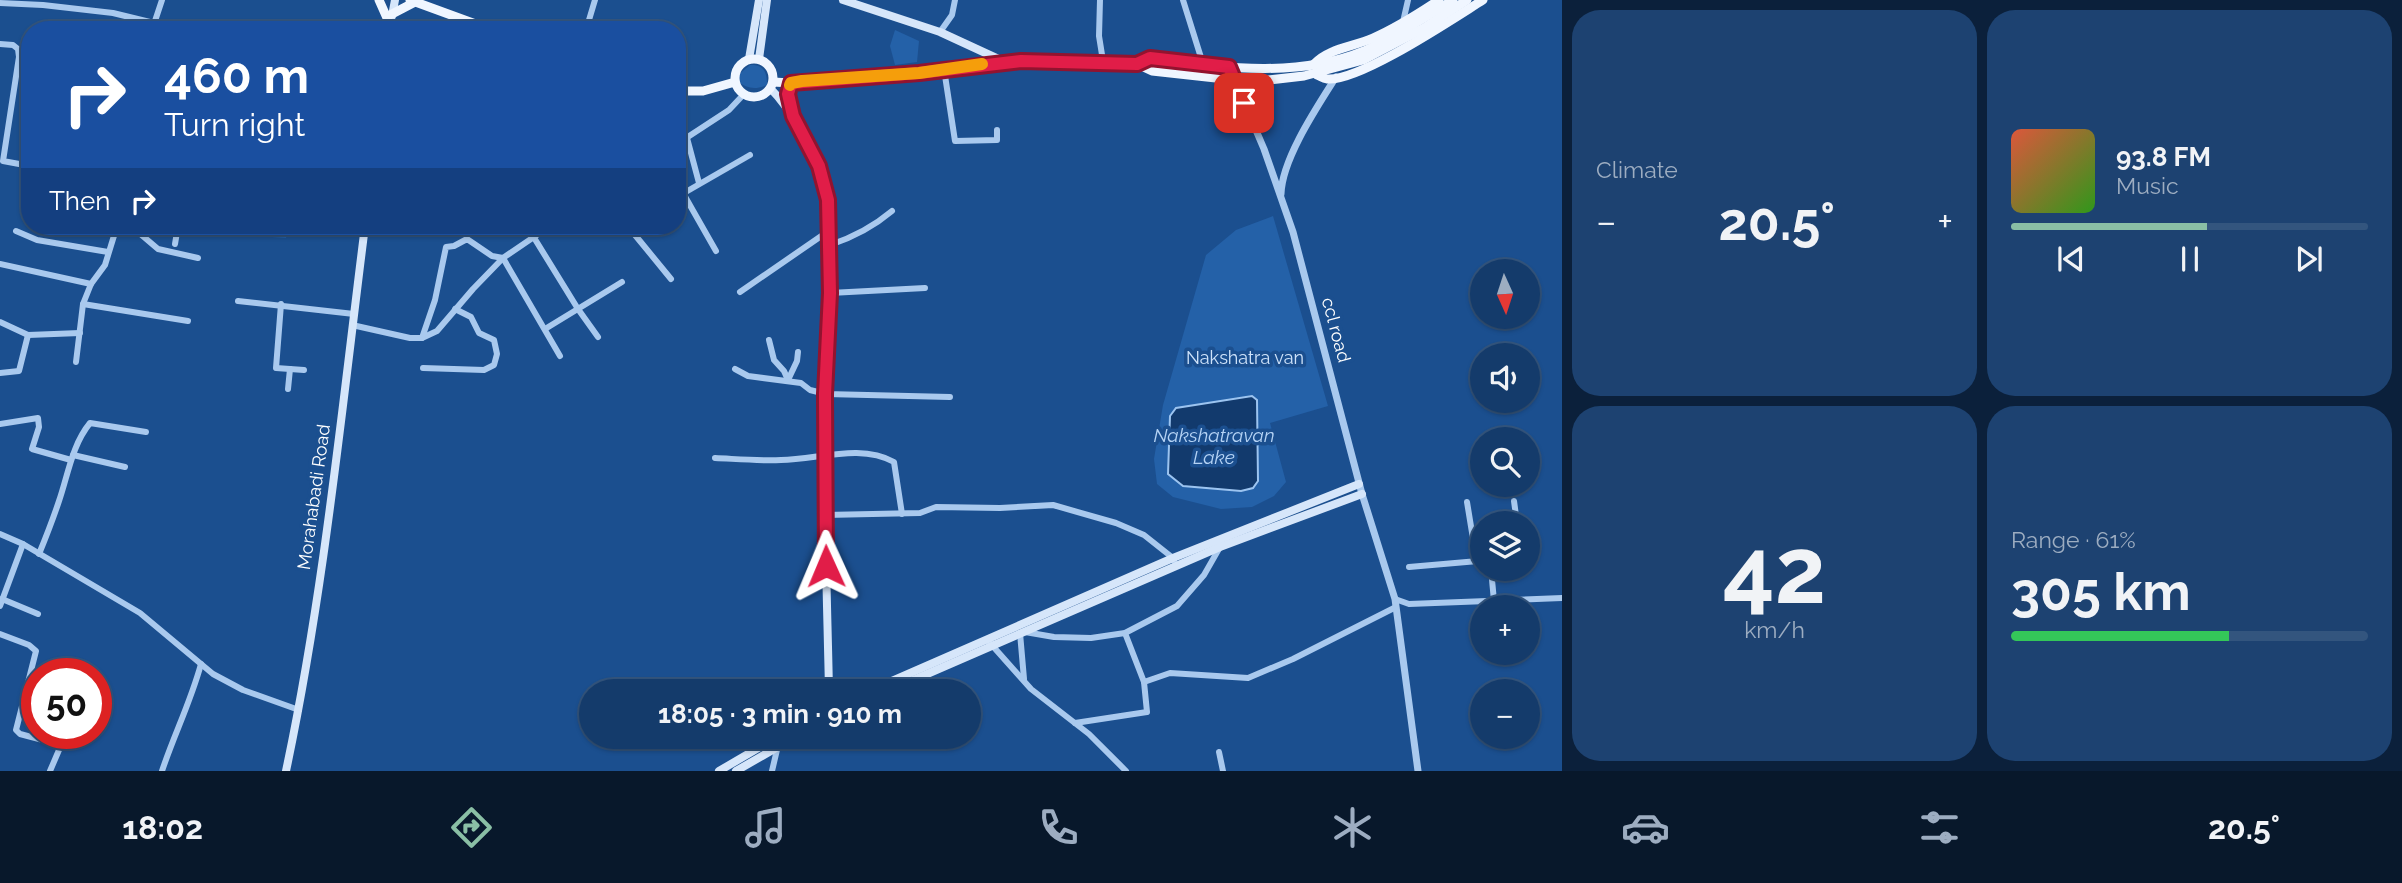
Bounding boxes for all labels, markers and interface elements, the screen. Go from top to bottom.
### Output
text: 460 m [164,47,309,104]
icon: right [49,49,140,140]
pin [1214,73,1274,133]
icon: arrive [1225,84,1263,122]
text: Turn right [164,106,305,143]
text: 93.8 FM [2116,142,2211,172]
text: Climate [1596,156,1678,183]
text: Music [2116,172,2179,199]
icon: right [124,182,162,220]
text: Then [49,186,110,216]
text: 20.5° [1719,191,1835,252]
text: − [1596,199,1616,244]
text: + [1937,199,1953,244]
icon: previous [2052,240,2090,278]
icon: pause [2171,240,2209,278]
icon: next [2290,240,2328,278]
north arrow [1470,259,1540,329]
map controls [1470,259,1540,749]
street label: ccl road [1318,295,1355,365]
button: sound [1470,343,1540,413]
park label: Nakshatra van [1186,347,1304,368]
street label: Morahabadi Road [293,423,334,571]
water label: Nakshatravan Lake [1153,424,1275,468]
button: search [1470,427,1540,497]
button: layers [1470,511,1540,581]
text: 42 [1723,517,1826,624]
text: Range · 61% [2011,526,2136,553]
position arrow [789,529,863,603]
text: 305 km [2011,561,2191,622]
button: + [1470,595,1540,665]
text: km/h [1744,616,1805,643]
speed limit sign: 50 [21,658,112,749]
button: − [1470,679,1540,749]
text: 18:05 · 3 min · 910 m [658,699,902,729]
icon: directions [447,803,496,852]
icon: music [741,803,790,852]
icon: phone [1034,803,1083,852]
icon: climate [1328,803,1377,852]
icon: car [1621,803,1670,852]
icon: filters [1915,803,1964,852]
text: 18:02 [122,809,203,846]
text: 20.5° [2208,809,2280,846]

